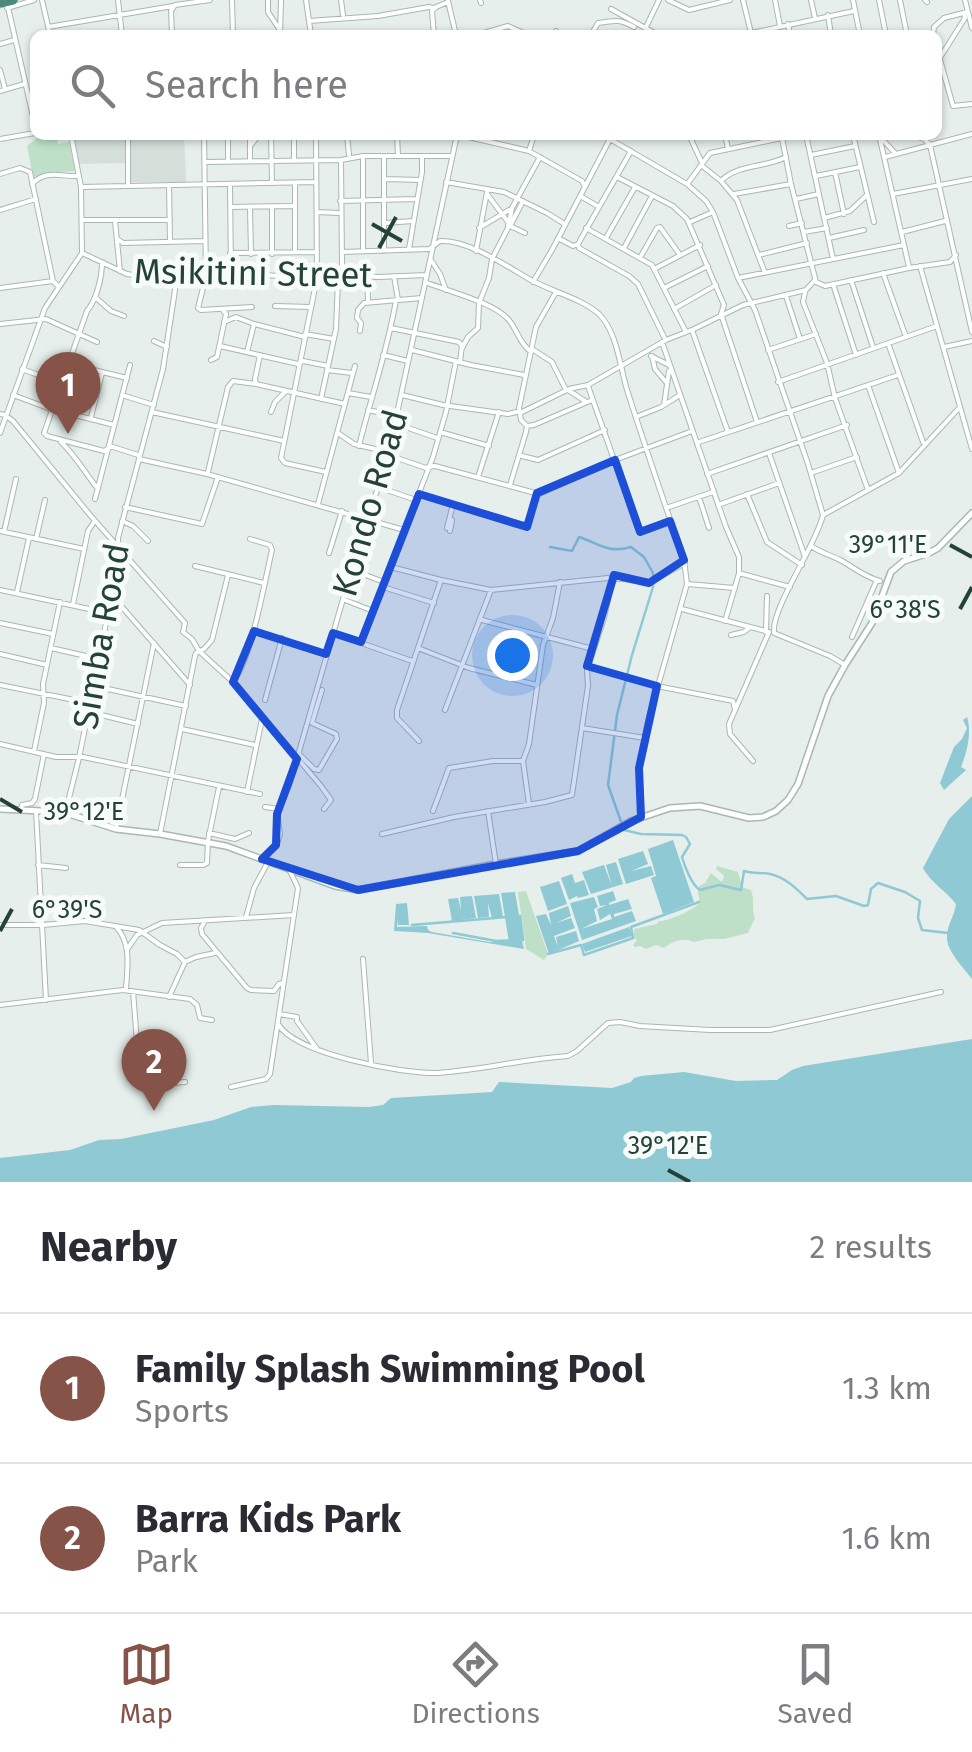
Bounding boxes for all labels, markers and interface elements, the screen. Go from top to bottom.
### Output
search box [30,30,942,140]
icon: search [65,58,120,113]
text: Search here [145,62,348,108]
street label: Msikitini Street [133,250,373,296]
pin: 1 [36,352,100,434]
street label: Kondo Road [323,405,417,601]
text: 39°11'E [849,530,927,560]
street label: Simba Road [64,540,138,732]
text: 6°38'S [869,595,941,625]
your location [487,630,538,681]
text: 39°12'E [44,797,124,827]
text: 6°39'S [32,895,102,925]
pin: 2 [122,1028,186,1111]
text: 39°12'E [628,1131,708,1161]
text: Nearby [40,1222,177,1272]
text: 2 results [809,1228,932,1266]
text: Family Splash Swimming Pool [135,1346,645,1392]
text: 1 [65,1369,80,1407]
text: 1.3 km [842,1369,932,1407]
text: Sports [135,1392,229,1430]
text: Barra Kids Park [135,1496,401,1542]
text: 2 [64,1519,81,1557]
text: 1.6 km [841,1519,932,1557]
text: Park [135,1542,198,1580]
tab: Map [119,1637,174,1730]
tab: Directions [411,1637,540,1730]
tab: Saved [777,1637,853,1730]

